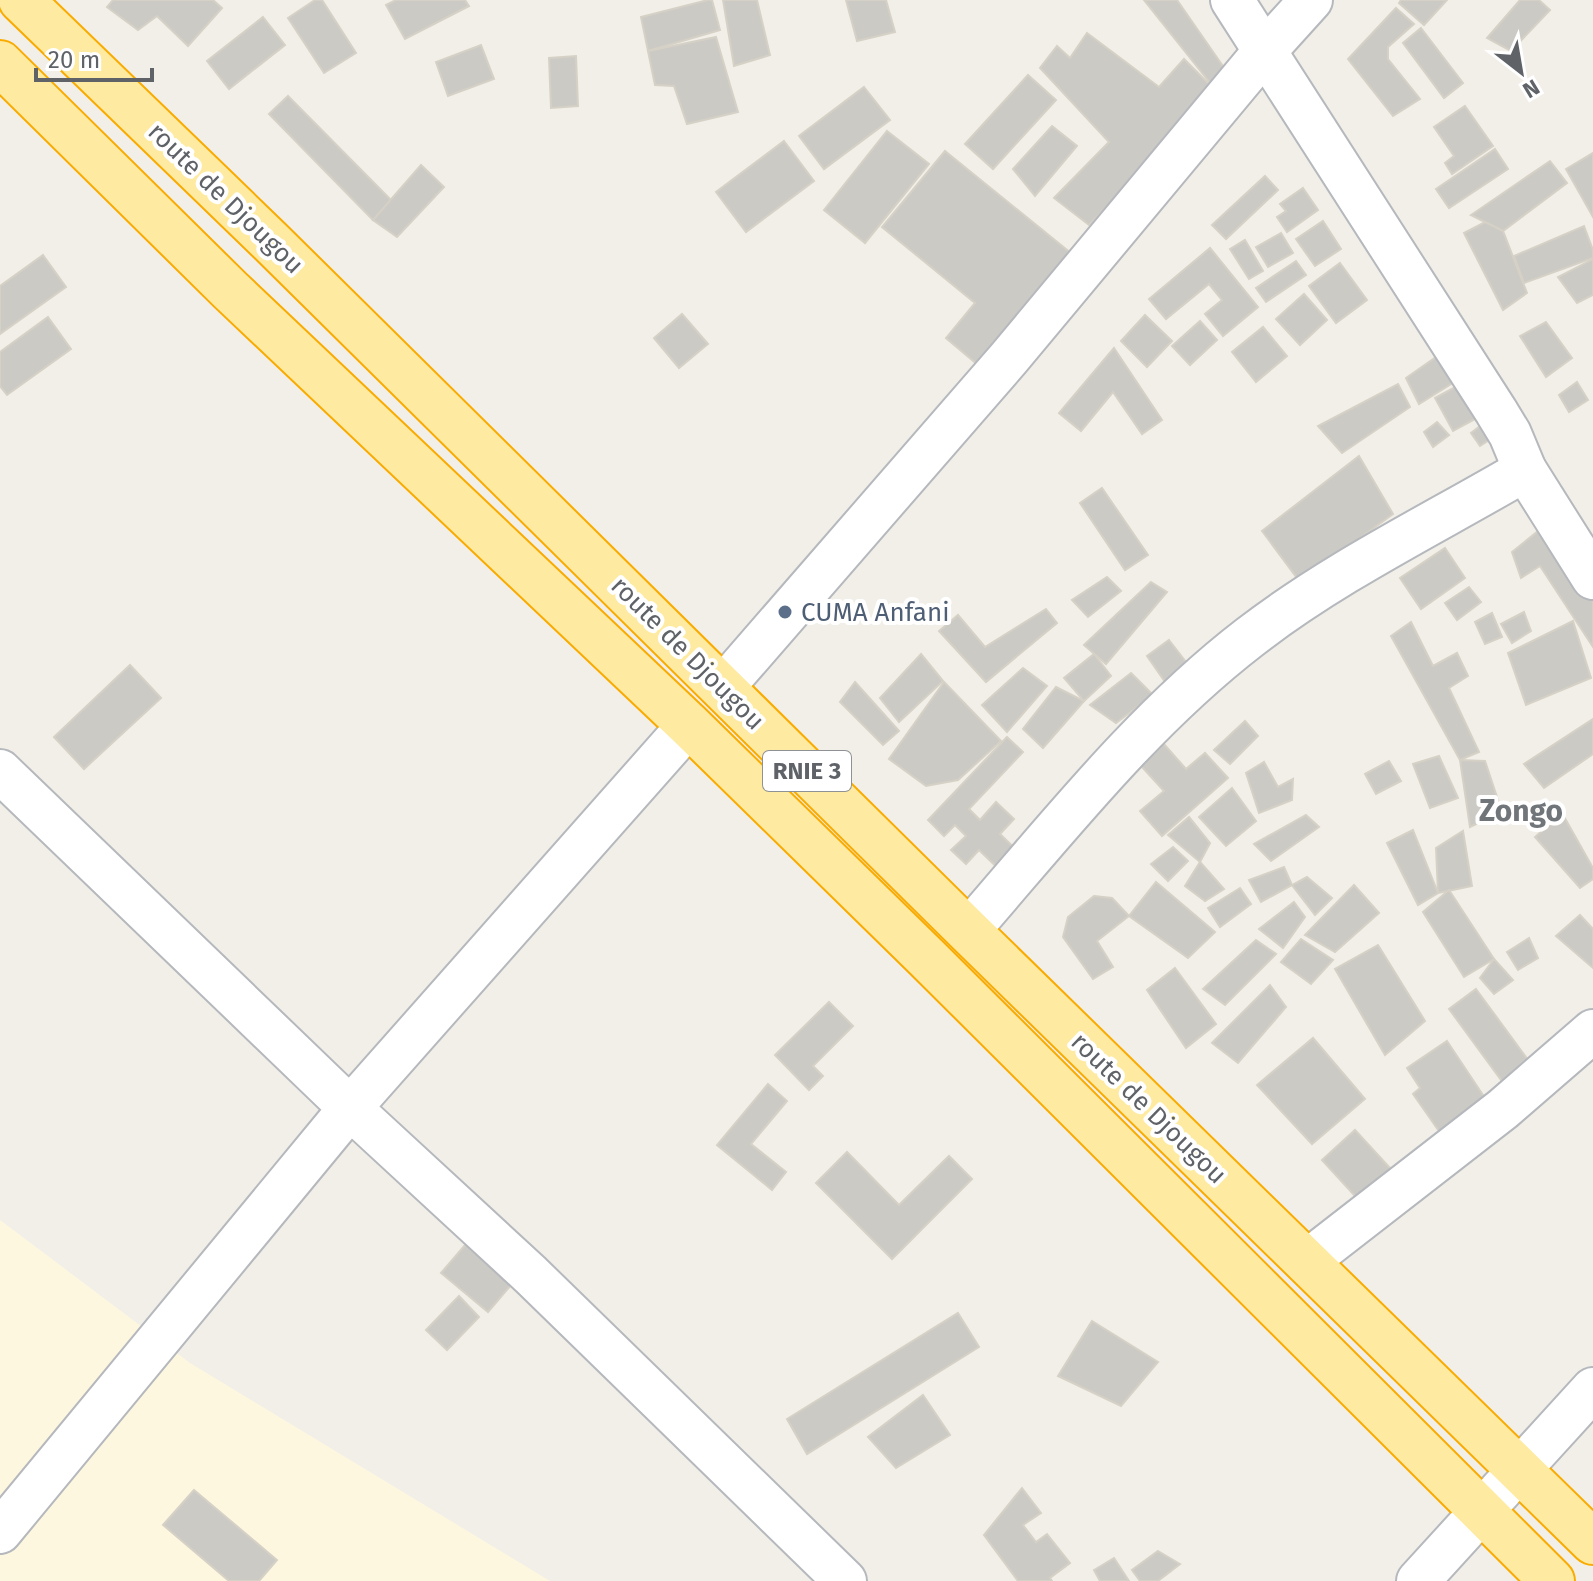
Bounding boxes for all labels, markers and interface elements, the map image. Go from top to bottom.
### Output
scale bar [36,32,152,82]
north arrow [1481,32,1561,112]
text: 20 m [48,46,100,74]
text: N [1518,73,1544,104]
street label: route de Djougou [142,116,310,280]
street label: route de Djougou [605,570,771,736]
place label: CUMA Anfani [801,597,950,628]
marker: CUMA Anfani [776,603,794,621]
road number: RNIE 3 [763,751,851,791]
district label: Zongo [1479,793,1563,829]
street label: route de Djougou [1065,1026,1233,1190]

